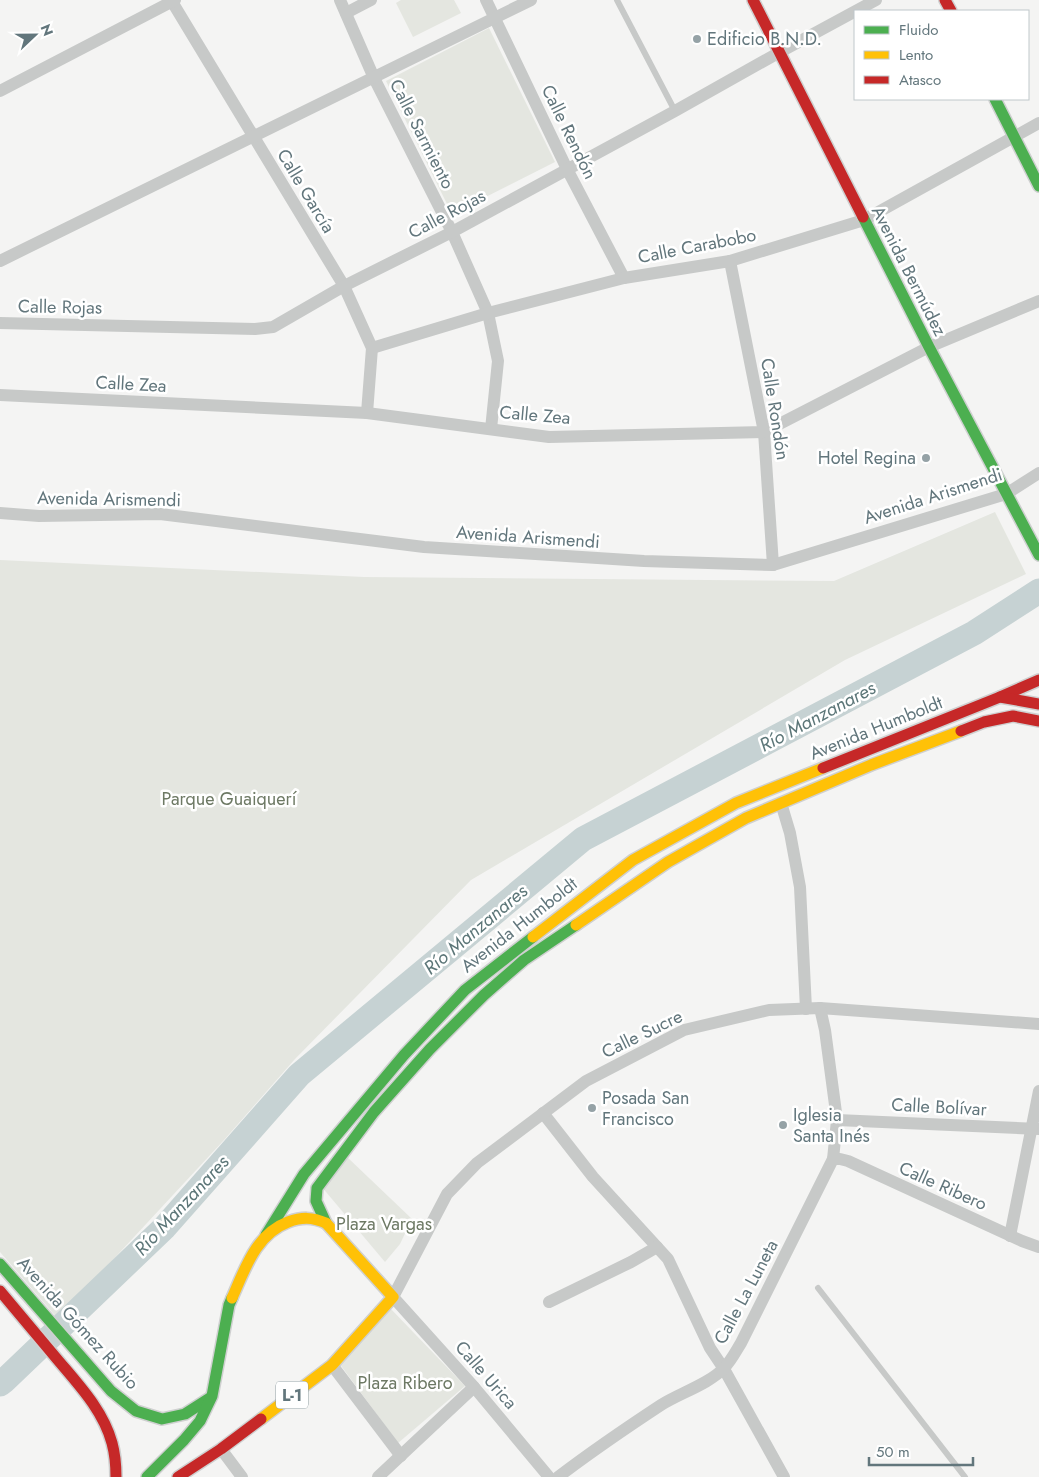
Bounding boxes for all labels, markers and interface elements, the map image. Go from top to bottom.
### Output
north arrow [10,10,60,60]
legend [854,10,1029,100]
text: Fluido [899,19,938,41]
text: N [36,21,58,39]
place label: Edificio B.N.D. [707,26,822,52]
marker: Edificio B.N.D. [691,33,703,45]
text: Lento [899,44,933,66]
text: Atasco [899,69,941,91]
street label: Calle Sarmiento [383,75,461,194]
street label: Calle Rendón [535,80,603,184]
street label: Calle García [271,144,341,238]
street label: Calle Rojas [404,183,490,245]
street label: Avenida Bermúdez [865,201,953,341]
street label: Calle Carabobo [636,222,759,270]
street label: Calle Rojas [18,293,102,321]
street label: Calle Rondón [754,356,796,462]
street label: Calle Zea [95,369,167,399]
street label: Calle Zea [498,399,572,431]
place label: Hotel Regina [818,445,916,471]
marker: Hotel Regina [920,452,932,464]
street label: Avenida Arismendi [860,461,1006,531]
street label: Avenida Arismendi [37,485,181,513]
street label: Avenida Arismendi [455,519,601,555]
water label: Río Manzanares [754,674,881,758]
street label: Avenida Humboldt [806,689,947,767]
park label: Parque Guaiquerí [162,786,298,812]
street label: Avenida Humboldt [455,871,583,979]
water label: Río Manzanares [418,877,534,981]
street label: Calle Sucre [597,1003,687,1065]
place label: Posada San Francisco [602,1085,689,1132]
street label: Calle Bolívar [891,1092,988,1123]
marker: Posada San Francisco [586,1102,598,1114]
place label: Iglesia Santa Inés [793,1102,870,1149]
marker: Iglesia Santa Inés [777,1119,789,1131]
water label: Río Manzanares [128,1149,235,1261]
street label: Calle Ribero [895,1155,991,1217]
park label: Plaza Vargas [336,1211,432,1237]
street label: Calle La Luneta [708,1235,784,1349]
street label: Avenida Gómez Rubio [11,1251,145,1395]
street label: Calle Urica [449,1335,523,1415]
park label: Plaza Ribero [357,1370,453,1396]
road number: L-1 [276,1382,308,1408]
scale bar [869,1434,973,1466]
text: 50 m [876,1441,910,1463]

